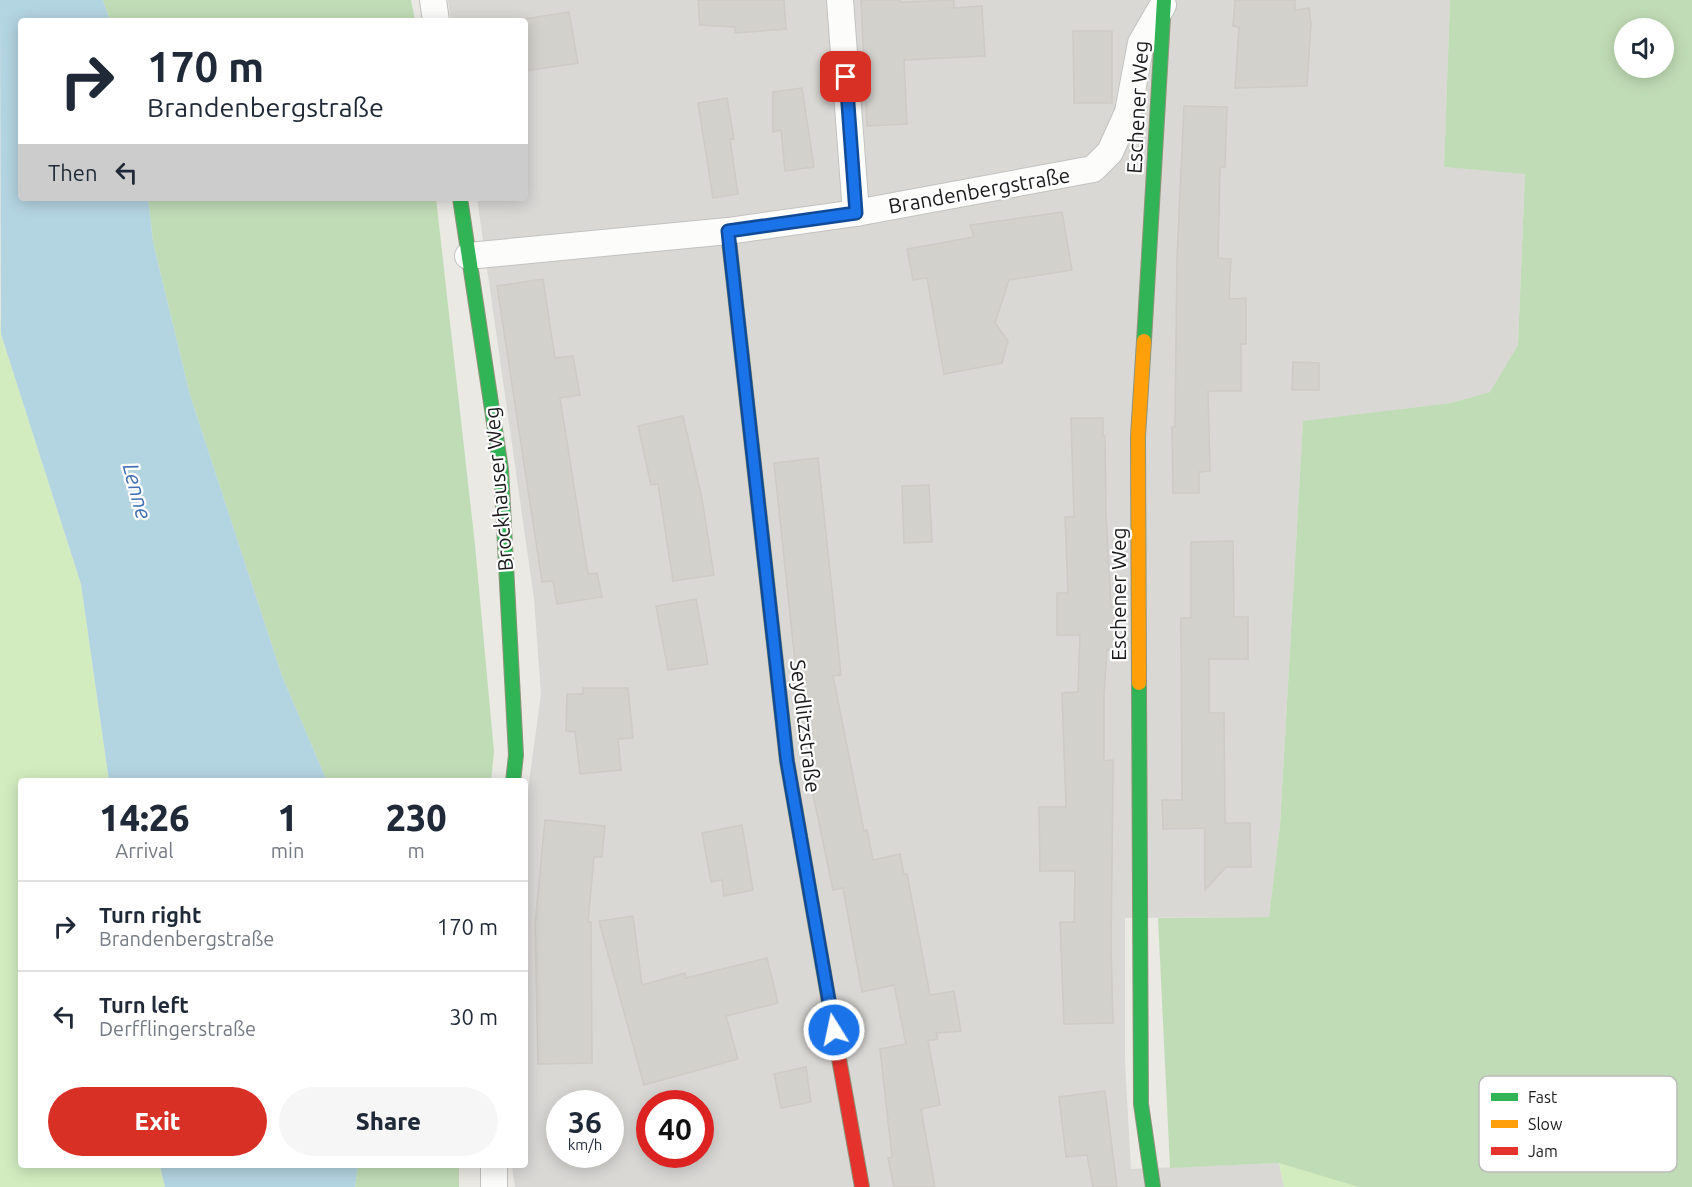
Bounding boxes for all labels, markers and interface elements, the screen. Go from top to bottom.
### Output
map controls [1614,18,1674,78]
button: sound [1614,18,1674,78]
street label: Eschener Weg [1122,40,1152,174]
icon: right [48,42,126,120]
text: 170 m [147,43,264,90]
pin [820,51,871,102]
icon: arrive [829,60,862,93]
text: Brandenbergstraße [147,92,384,122]
icon: left [110,156,143,189]
text: Then [48,160,98,185]
street label: Brandenbergstraße [886,162,1072,218]
street label: Brockhauser Weg [479,406,517,572]
water label: Lenne [119,460,157,522]
street label: Eschener Weg [1106,527,1130,661]
street label: Seydlitzstraße [786,658,826,794]
text: 14:26 [99,797,189,838]
text: 1 [277,797,298,838]
text: 230 [386,797,447,838]
text: Arrival [115,839,174,862]
text: min [271,839,304,862]
text: m [408,839,425,862]
text: Turn right [99,902,201,927]
icon: right [48,910,81,943]
text: 170 m [437,914,498,939]
text: Brandenbergstraße [99,927,274,950]
text: Turn left [99,992,189,1017]
position arrow [802,998,866,1062]
icon: left [48,1000,81,1033]
text: 30 m [449,1004,498,1029]
text: Derfflingerstraße [99,1017,256,1040]
legend [1479,1076,1677,1172]
button: Exit [48,1087,267,1156]
button: Share [279,1087,498,1156]
text: Fast [1528,1088,1558,1106]
speed limit sign: 40 [636,1090,714,1168]
text: 36 [568,1105,602,1139]
text: Slow [1528,1115,1563,1133]
text: km/h [568,1136,602,1153]
text: Jam [1528,1142,1558,1160]

